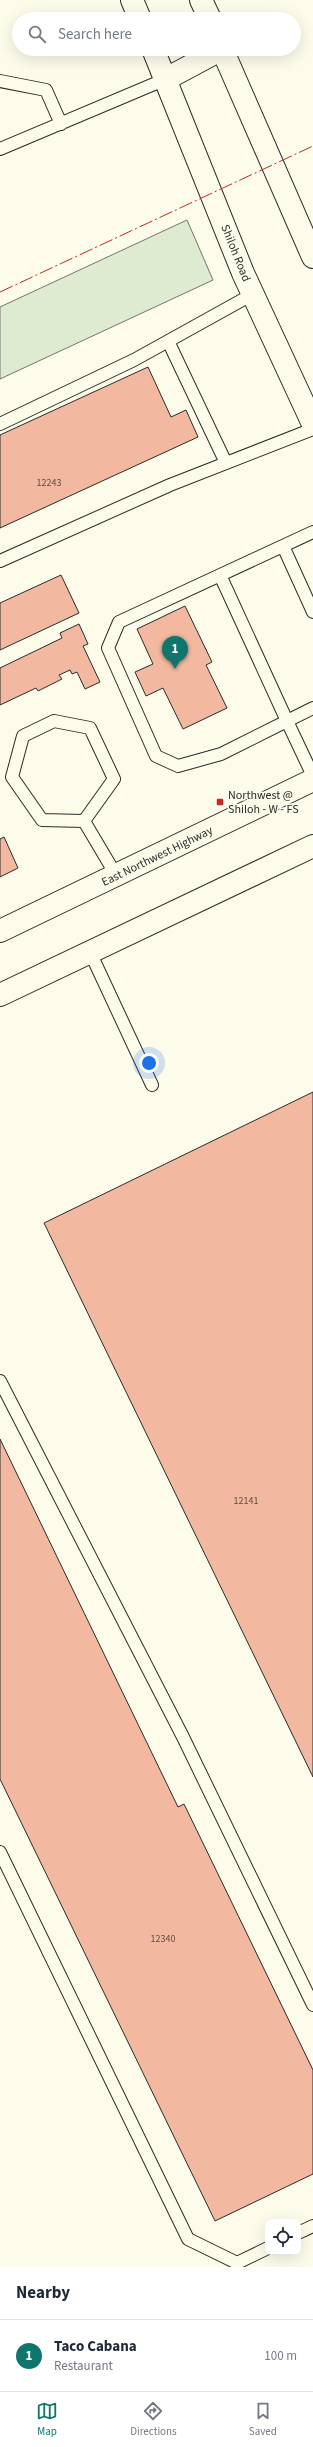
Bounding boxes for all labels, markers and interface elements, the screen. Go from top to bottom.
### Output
search box [12,12,301,56]
icon: search [26,23,48,45]
text: Search here [58,24,132,45]
street label: Shiloh Road [216,222,255,284]
house number: 12243 [37,476,61,490]
pin: 1 [162,636,188,669]
place label: Northwest @ Shiloh - W - FS [228,787,299,818]
marker: Northwest @ Shiloh - W - FS [215,797,225,807]
street label: East Northwest Highway [99,822,216,891]
your location [139,1053,159,1073]
house number: 12141 [234,1494,258,1508]
house number: 12340 [151,1932,175,1946]
map controls [265,2219,301,2255]
button: locate [265,2219,301,2255]
text: Nearby [16,2281,70,2305]
text: Taco Cabana [54,2336,137,2357]
text: 1 [26,2347,32,2365]
text: 100 m [264,2347,297,2365]
text: Restaurant [54,2357,113,2375]
tab: Map [36,2400,58,2439]
tab: Directions [130,2400,177,2439]
tab: Saved [249,2400,277,2439]

